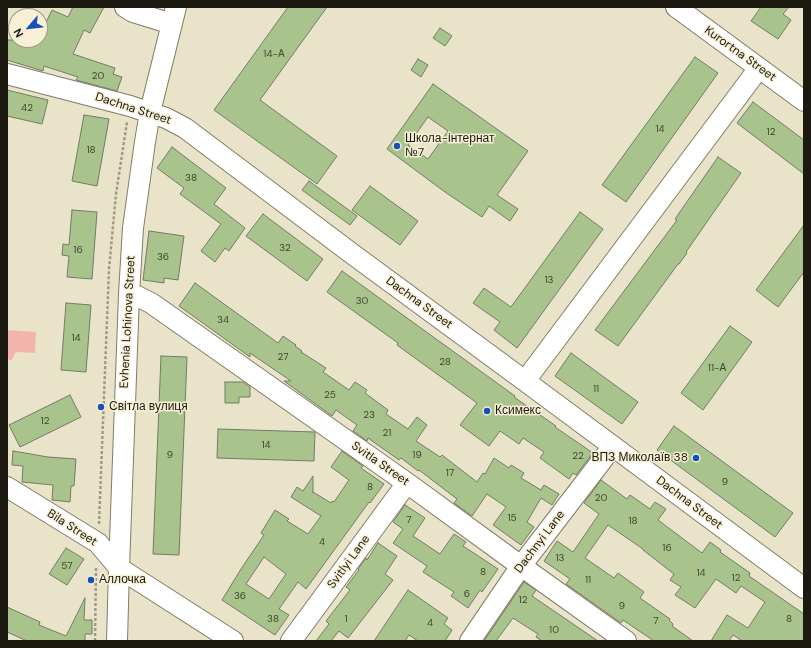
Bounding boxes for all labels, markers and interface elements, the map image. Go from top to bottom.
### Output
north arrow [8,8,48,48]
street label: Kurortna Street [701,23,779,85]
text: N [10,26,26,40]
house number: 14-А [263,48,285,60]
house number: 20 [92,70,104,82]
street label: Dachna Street [93,90,173,128]
house number: 42 [21,102,33,114]
house number: 14 [655,123,665,135]
house number: 12 [767,126,775,138]
place label: Школа-інтернат №7 [405,132,494,160]
marker: Школа-інтернат №7 [392,141,402,151]
house number: 18 [86,144,96,156]
house number: 38 [185,172,197,184]
house number: 32 [279,242,291,254]
house number: 16 [73,244,83,256]
house number: 36 [157,251,169,263]
street label: Evhenia Lohinova Street [117,255,139,389]
street label: Dachna Street [383,274,455,332]
house number: 13 [544,274,554,286]
house number: 30 [356,295,368,307]
house number: 34 [217,314,229,326]
house number: 14 [71,332,81,344]
house number: 27 [278,351,288,363]
house number: 28 [439,356,451,368]
house number: 11-А [708,362,726,374]
house number: 11 [593,383,599,395]
house number: 25 [324,389,336,401]
place label: Світла вулиця [109,400,188,414]
marker: Світла вулиця [96,402,106,412]
place label: Ксимекс [495,404,541,418]
marker: Ксимекс [482,406,492,416]
house number: 23 [363,409,375,421]
house number: 12 [41,415,49,427]
house number: 21 [383,427,391,439]
house number: 14 [261,439,271,451]
street label: Svitla Street [348,439,412,489]
house number: 9 [167,449,173,461]
house number: 19 [412,449,422,461]
house number: 22 [572,450,584,462]
place label: ВПЗ Миколаїв 38 [591,451,688,465]
marker: ВПЗ Миколаїв 38 [691,453,701,463]
house number: 17 [446,467,454,479]
street label: Dachna Street [653,473,725,533]
house number: 9 [722,476,728,488]
house number: 8 [367,481,373,493]
house number: 20 [595,492,607,504]
street label: Bila Street [44,507,100,549]
street label: Dachnyi Lane [512,508,568,576]
house number: 15 [507,512,517,524]
house number: 7 [406,514,412,526]
house number: 18 [628,515,638,527]
street label: Svitlyi Lane [325,532,373,592]
house number: 4 [319,536,325,548]
house number: 16 [662,542,672,554]
house number: 13 [555,552,565,564]
house number: 57 [61,560,73,572]
house number: 8 [480,566,486,578]
house number: 14 [696,567,706,579]
house number: 12 [732,572,740,584]
place label: Аллочка [99,573,146,587]
house number: 11 [585,574,591,586]
marker: Аллочка [86,575,96,585]
house number: 6 [464,588,470,600]
house number: 36 [234,590,246,602]
house number: 12 [519,594,527,606]
house number: 9 [619,600,625,612]
house number: 38 [267,613,279,625]
house number: 1 [344,613,348,625]
house number: 8 [786,613,792,625]
house number: 7 [653,615,659,627]
house number: 4 [427,617,433,629]
house number: 10 [549,624,559,636]

